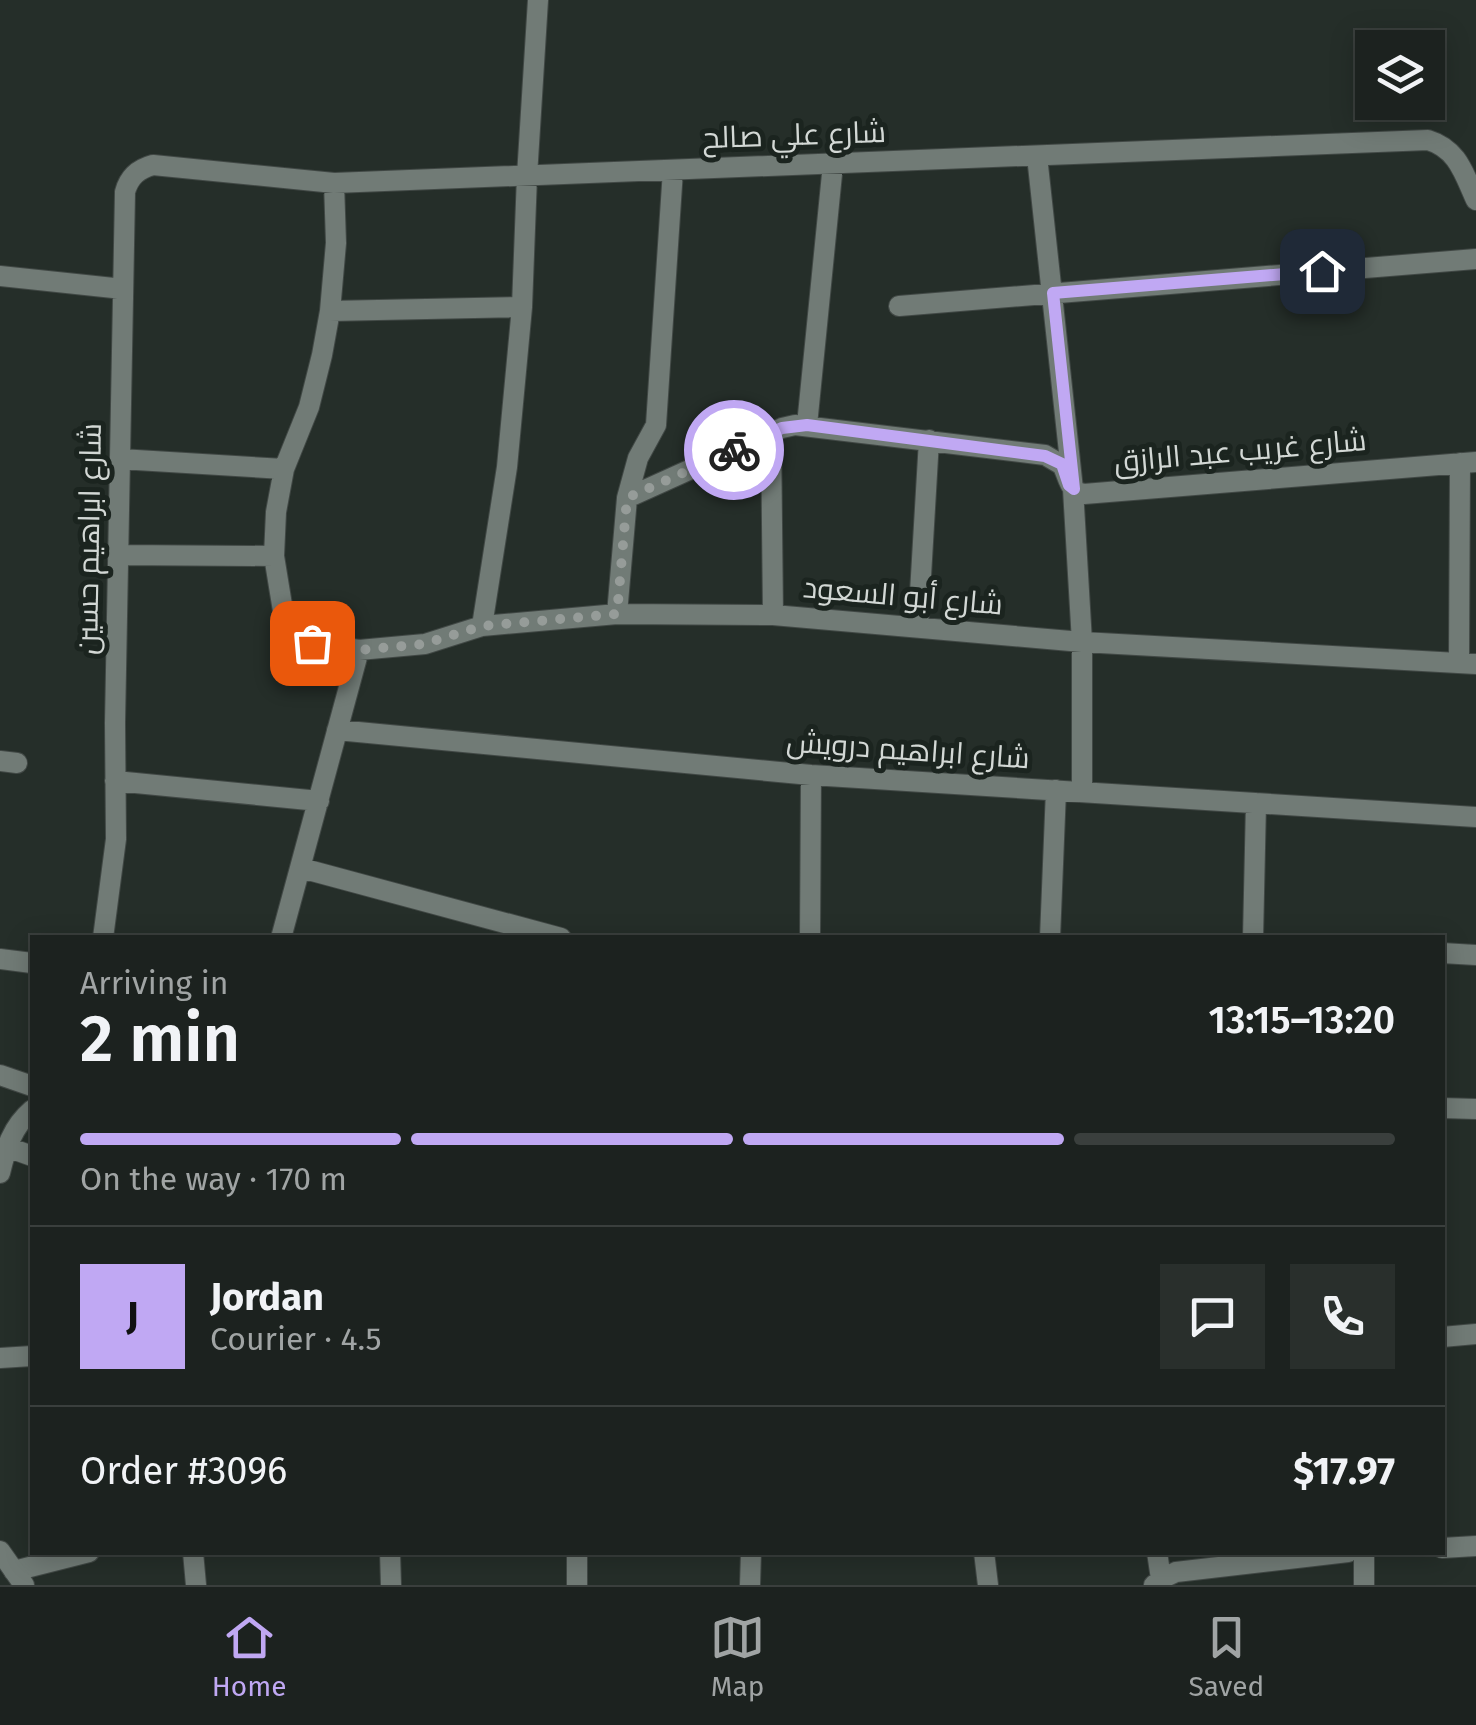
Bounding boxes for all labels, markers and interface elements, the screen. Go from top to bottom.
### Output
map controls [1355,30,1445,120]
button: layers [1355,30,1445,120]
street label: شارع علي صالح [701,114,887,161]
pin [1280,229,1365,314]
icon: home [1295,244,1350,299]
courier [684,400,784,500]
street label: شارع غريب عبد الرازق [1112,422,1368,482]
street label: شارع ابراهيم حسين [69,423,111,655]
icon: bike [707,423,762,478]
street label: شارع أبو السعود [801,568,1005,625]
pin [270,601,355,686]
icon: bag [285,616,340,671]
street label: شارع ابراهيم درويش [785,724,1031,778]
text: Arriving in [80,964,228,1002]
text: 13:15–13:20 [1208,997,1395,1043]
text: 2 min [80,1000,240,1078]
text: On the way · 170 m [80,1160,347,1198]
button: chat [1160,1264,1265,1369]
button: phone [1290,1264,1395,1369]
text: Jordan [210,1274,324,1320]
text: J [126,1293,139,1339]
text: Courier · 4.5 [210,1320,381,1358]
text: Order #3096 [80,1448,287,1494]
text: $17.97 [1293,1448,1395,1494]
tab: Home [212,1610,286,1703]
tab: Map [710,1610,765,1703]
tab: Saved [1188,1610,1264,1703]

